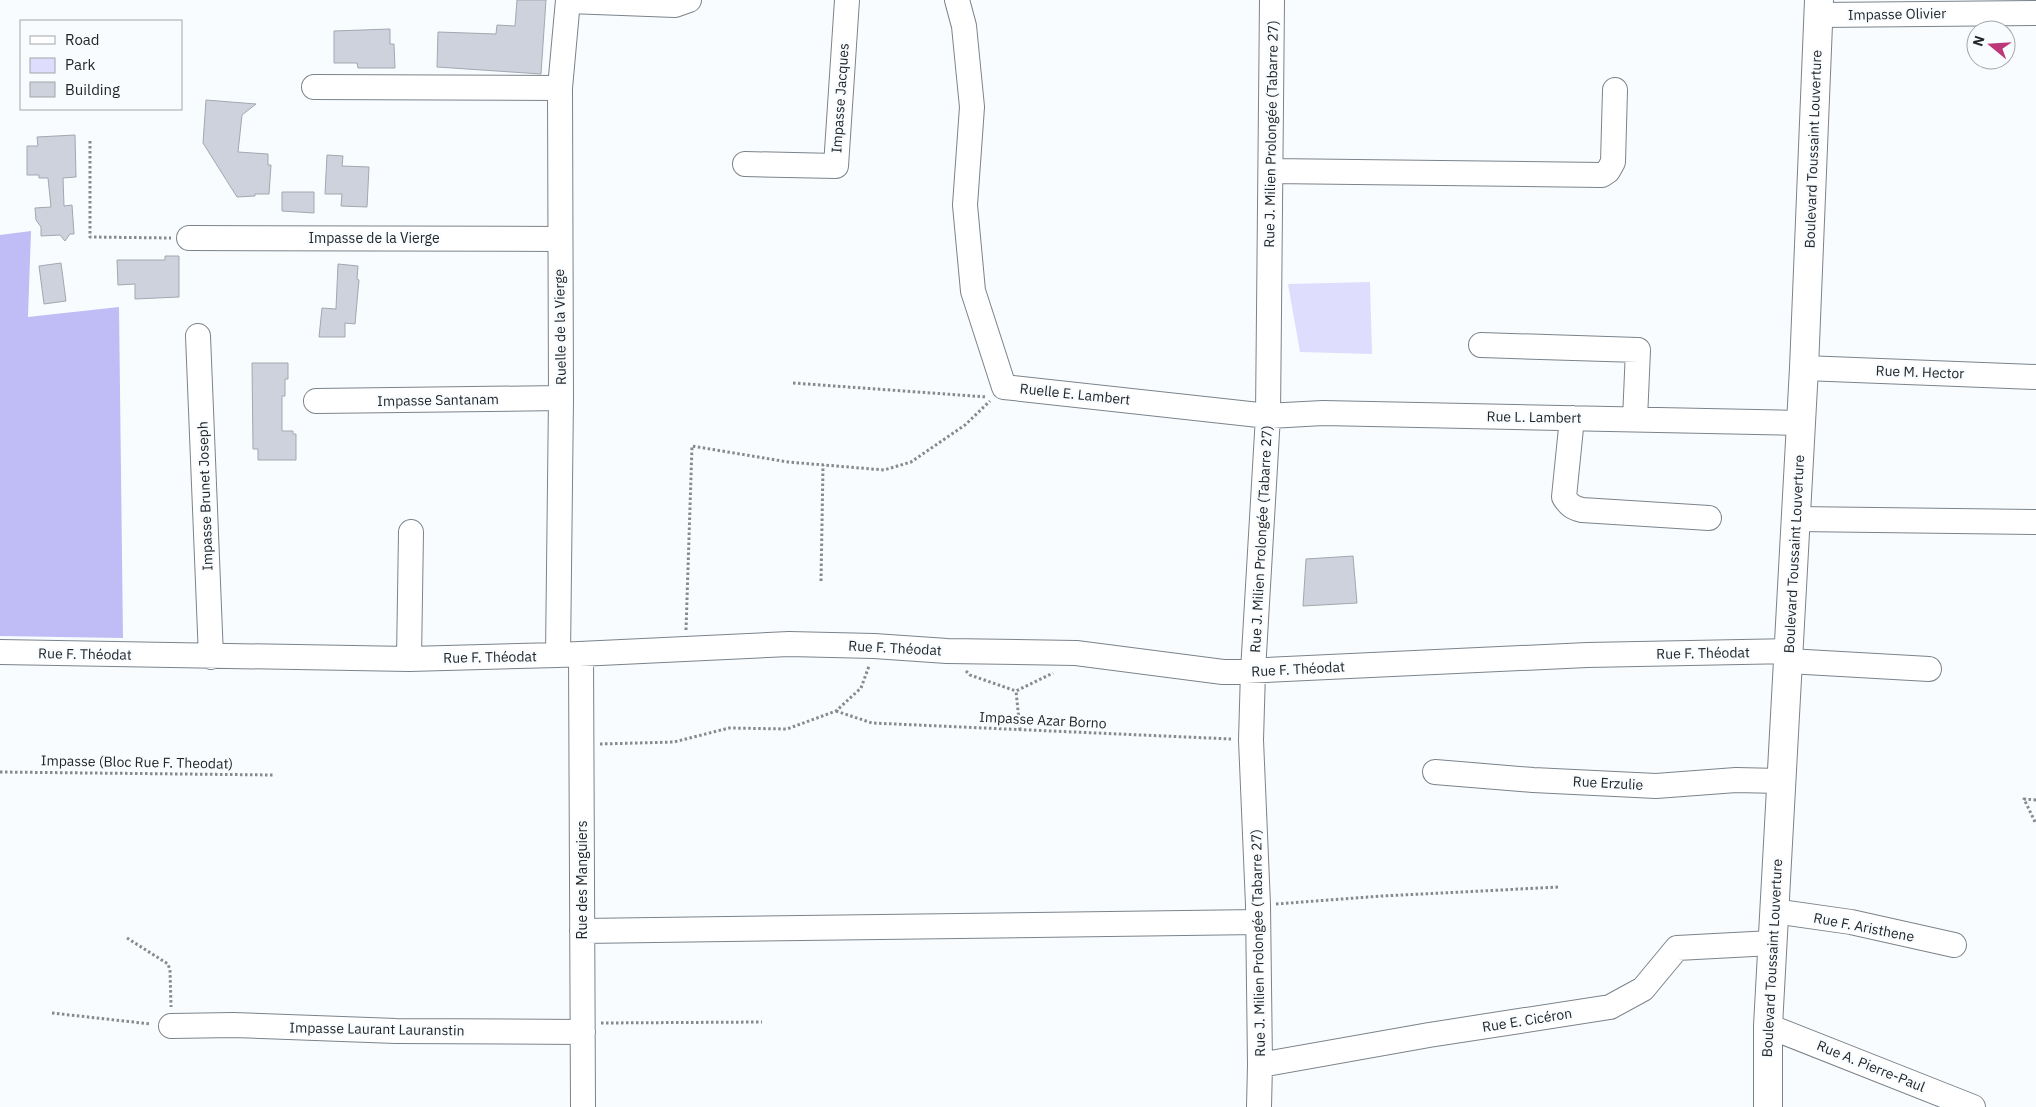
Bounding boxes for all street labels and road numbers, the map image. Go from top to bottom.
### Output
street label: Impasse Olivier [1848,4,1946,24]
street label: Rue J. Milien Prolongée (Tabarre 27) [1260,20,1282,248]
street label: Impasse Jacques [827,42,853,154]
street label: Boulevard Toussaint Louverture [1801,49,1825,249]
street label: Impasse de la Vierge [308,229,440,247]
street label: Ruelle de la Vierge [550,268,570,385]
street label: Rue M. Hector [1875,361,1965,383]
street label: Ruelle E. Lambert [1019,379,1131,409]
street label: Impasse Santanam [377,390,499,410]
street label: Rue L. Lambert [1486,407,1582,427]
street label: Impasse Brunet Joseph [193,421,217,571]
street label: Rue J. Milien Prolongée (Tabarre 27) [1246,425,1276,653]
street label: Boulevard Toussaint Louverture [1780,454,1808,654]
street label: Rue F. Théodat [848,637,942,659]
street label: Rue F. Théodat [1656,643,1750,663]
street label: Rue F. Théodat [38,644,132,664]
street label: Rue F. Théodat [443,647,537,667]
street label: Rue F. Théodat [1251,658,1345,680]
street label: Impasse Azar Borno [979,708,1107,732]
street label: Impasse (Bloc Rue F. Theodat) [41,751,233,773]
street label: Rue Erzulie [1572,772,1644,794]
street label: Rue des Manguiers [573,820,591,940]
street label: Rue J. Milien Prolongée (Tabarre 27) [1247,829,1269,1057]
street label: Boulevard Toussaint Louverture [1758,858,1786,1058]
street label: Rue F. Aristhene [1812,908,1916,946]
street label: Rue E. Cicéron [1481,1004,1573,1036]
street label: Impasse Laurant Lauranstin [289,1018,465,1040]
street label: Rue A. Pierre-Paul [1814,1036,1928,1096]

